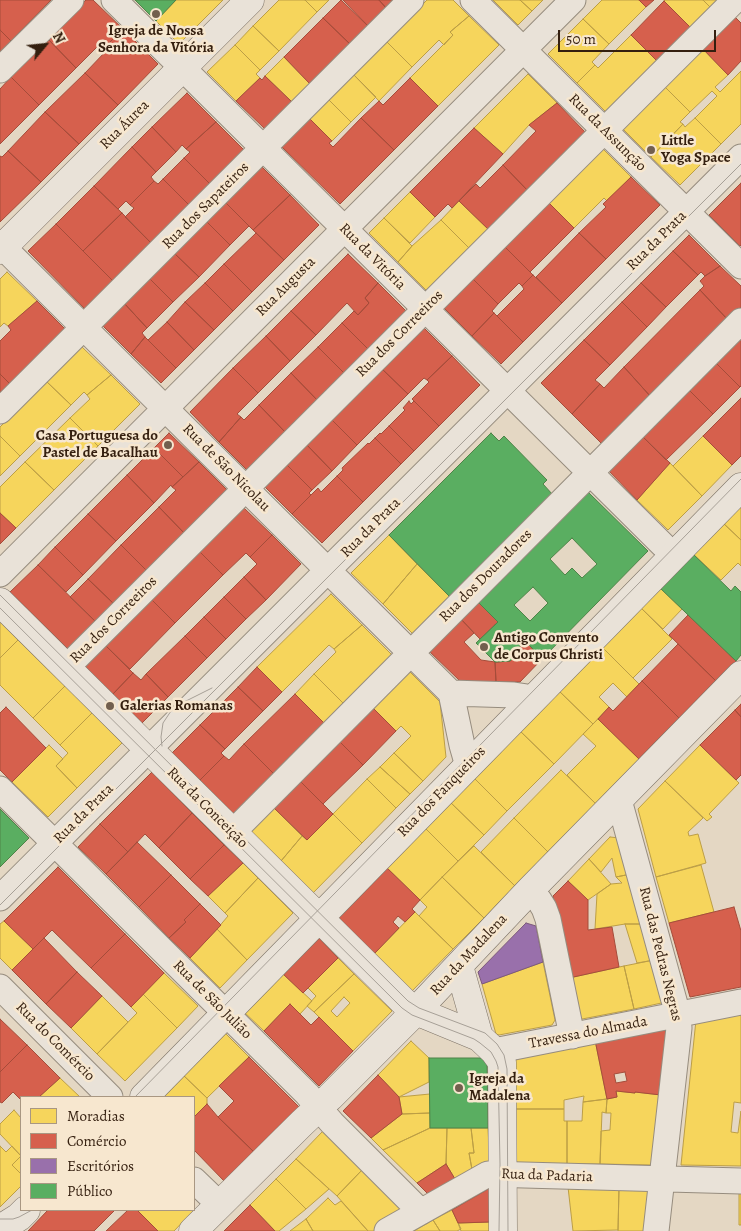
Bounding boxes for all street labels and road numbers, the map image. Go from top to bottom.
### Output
street label: Rua da Assunção [564,90,650,176]
street label: Rua Áurea [96,96,154,154]
street label: Rua dos Sapateiros [159,159,253,253]
street label: Rua da Prata [623,207,691,275]
street label: Rua da Vitória [335,220,409,294]
street label: Rua Augusta [252,253,320,321]
street label: Rua dos Correeiros [353,287,447,381]
street label: Rua de São Nicolau [178,420,274,516]
street label: Rua da Prata [337,494,405,562]
street label: Rua dos Douradores [436,526,536,626]
street label: Rua dos Correeiros [67,573,161,667]
street label: Rua dos Fanqueiros [394,743,490,841]
street label: Rua da Conceição [163,764,251,852]
street label: Rua da Prata [50,780,118,848]
street label: Rua das Pedras Negras [635,885,685,1023]
street label: Rua da Madalena [427,910,511,1000]
street label: Rua de São Julião [169,957,255,1043]
street label: Rua do Comércio [12,999,98,1085]
street label: Travessa do Almada [527,1013,649,1053]
street label: Rua da Padaria [501,1165,593,1187]

